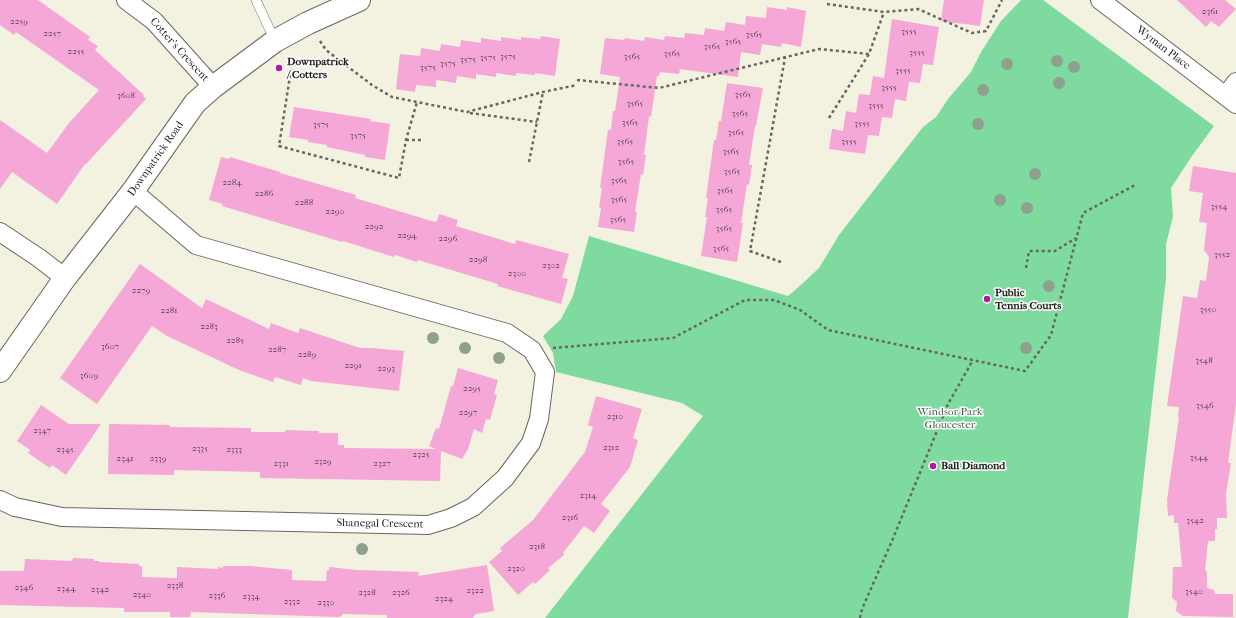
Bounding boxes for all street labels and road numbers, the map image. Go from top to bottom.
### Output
street label: Cotter's Crescent [147,15,211,85]
street label: Wyman Place [1133,23,1193,73]
street label: Downpatrick Road [125,119,187,199]
street label: Shanegal Crescent [336,517,424,531]

